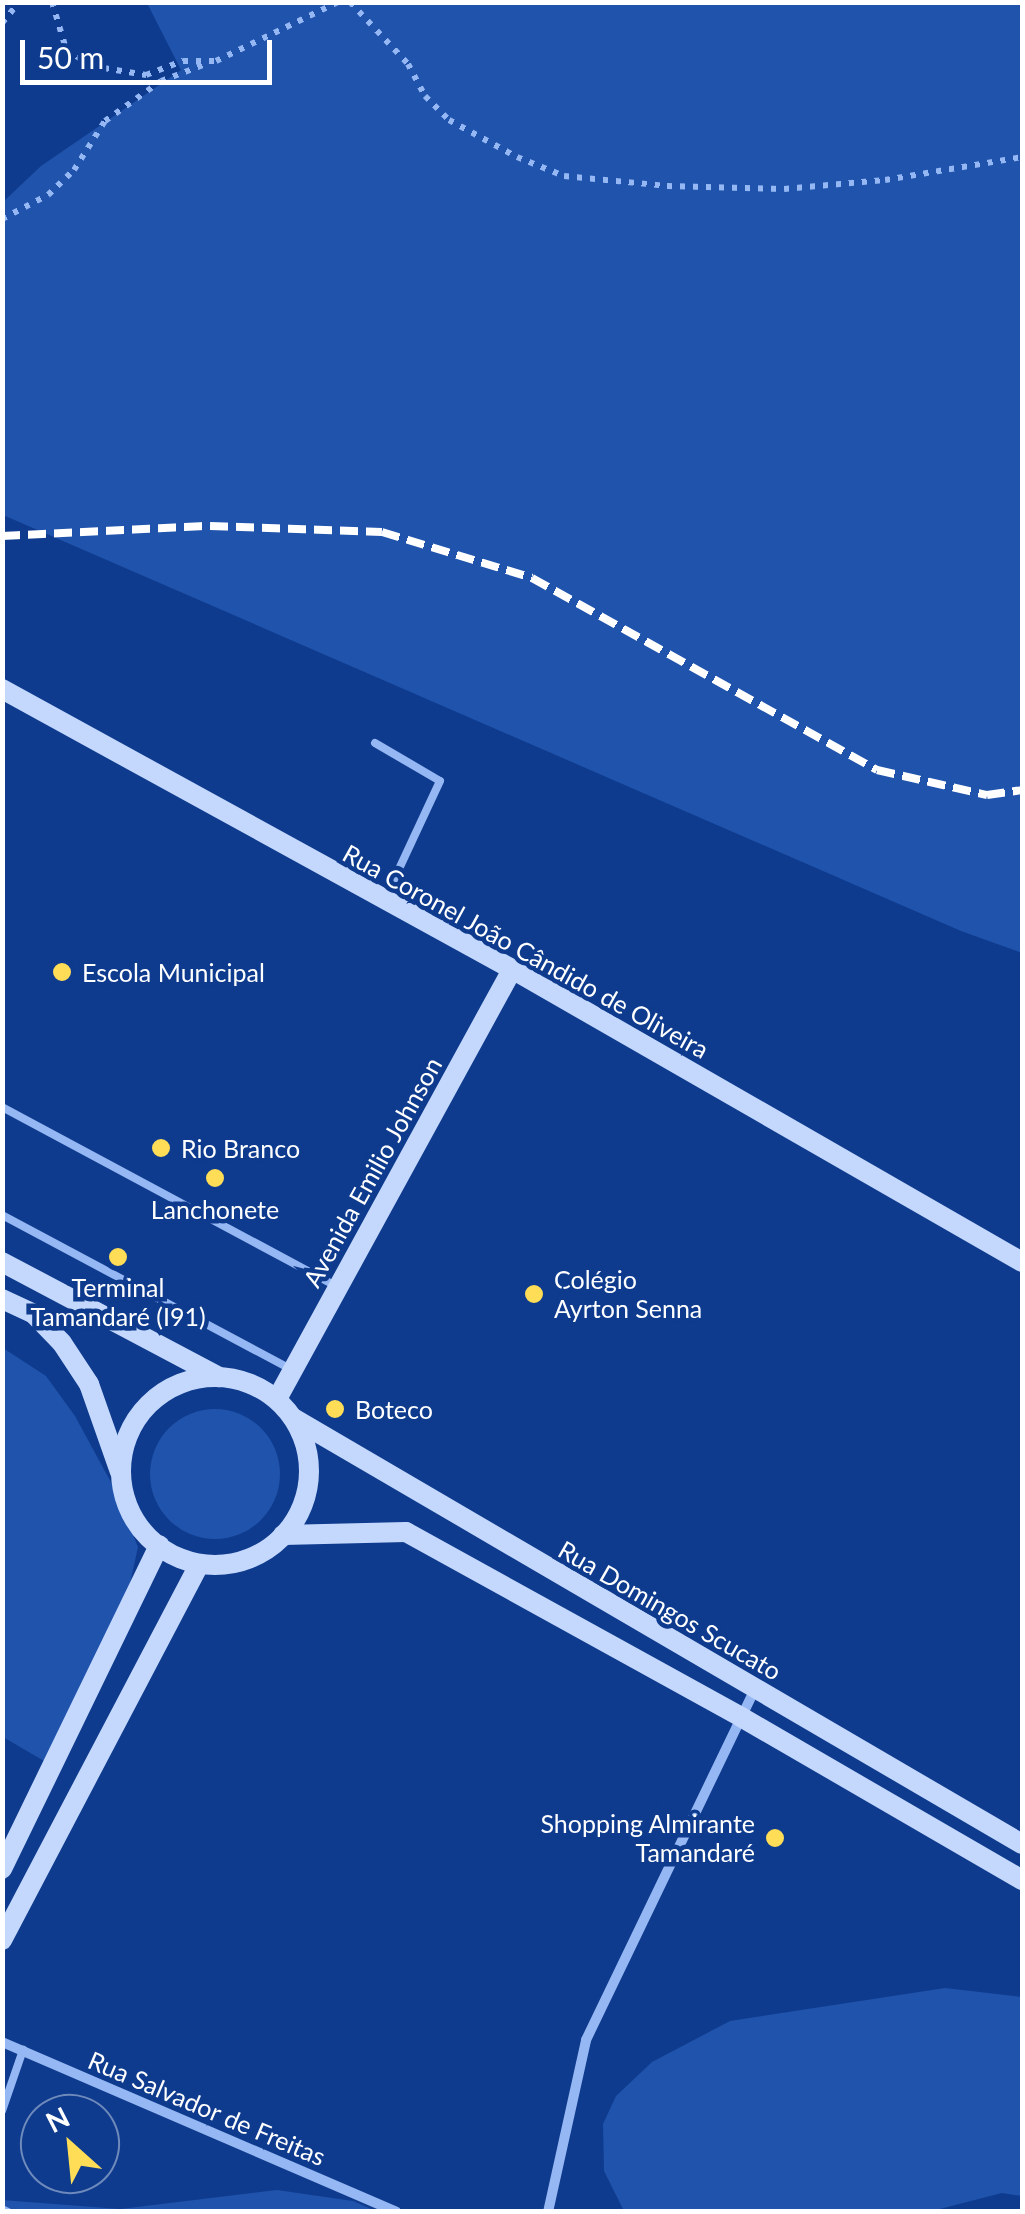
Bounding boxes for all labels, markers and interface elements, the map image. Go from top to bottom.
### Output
scale bar [25,20,278,82]
text: 50 m [37,39,104,75]
street label: Rua Coronel João Cândido de Oliveira [338,838,714,1064]
place label: Escola Municipal [82,957,265,987]
marker: Escola Municipal [51,961,73,983]
street label: Avenida Emilio Johnson [296,1052,448,1292]
place label: Rio Branco [181,1133,300,1163]
marker: Rio Branco [150,1137,172,1159]
marker: Lanchonete [204,1167,226,1189]
place label: Lanchonete [151,1194,279,1224]
marker: Terminal Tamandaré (I91) [107,1246,129,1268]
place label: Colégio Ayrton Senna [554,1265,702,1324]
place label: Terminal Tamandaré (I91) [30,1273,206,1332]
marker: Colégio Ayrton Senna [523,1283,545,1305]
place label: Boteco [355,1394,433,1424]
marker: Boteco [324,1398,346,1420]
street label: Rua Domingos Scucato [553,1534,787,1686]
place label: Shopping Almirante Tamandaré [540,1809,755,1868]
marker: Shopping Almirante Tamandaré [764,1827,786,1849]
street label: Rua Salvador de Freitas [84,2044,330,2172]
north arrow [20,2094,120,2194]
text: N [40,2099,75,2139]

